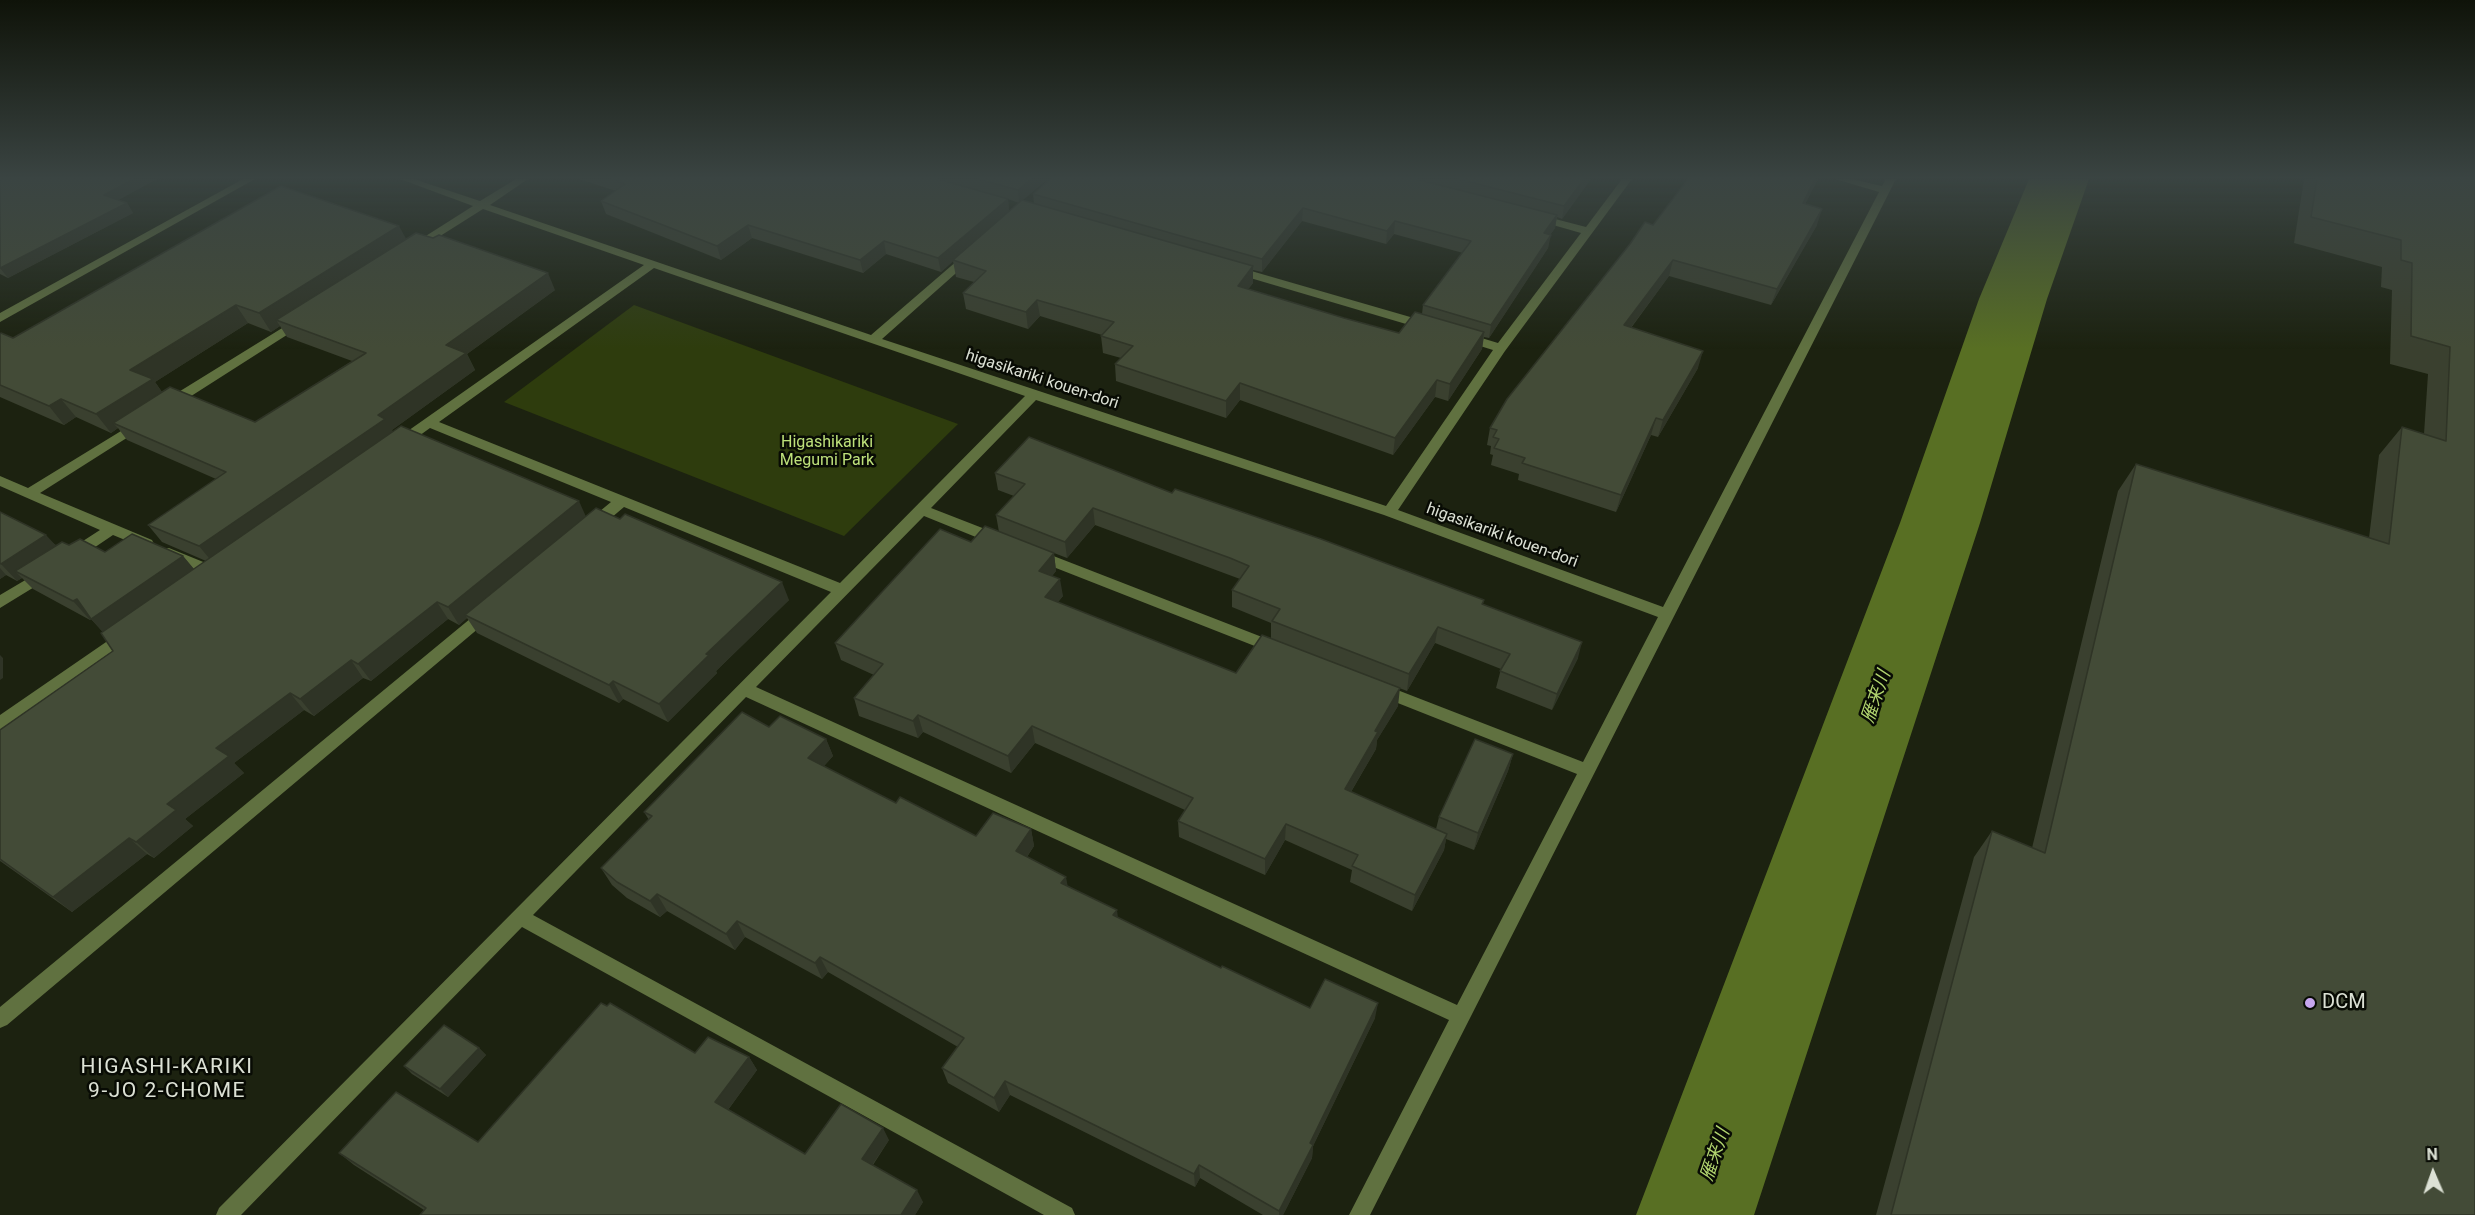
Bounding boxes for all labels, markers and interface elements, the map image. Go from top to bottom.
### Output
street label: higasikariki kouen-dori [963,346,1121,414]
park label: Higashikariki Megumi Park [780,433,874,471]
street label: higasikariki kouen-dori [1424,500,1580,572]
water label: 雁来川 [1858,668,1896,726]
place label: DCM [2322,991,2366,1015]
marker: DCM [2303,996,2317,1010]
district label: HIGASHI-KARIKI 9-JO 2-CHOME [80,1055,254,1105]
water label: 雁来川 [1697,1126,1735,1184]
north arrow [2403,1143,2463,1203]
text: N [2426,1145,2438,1164]

